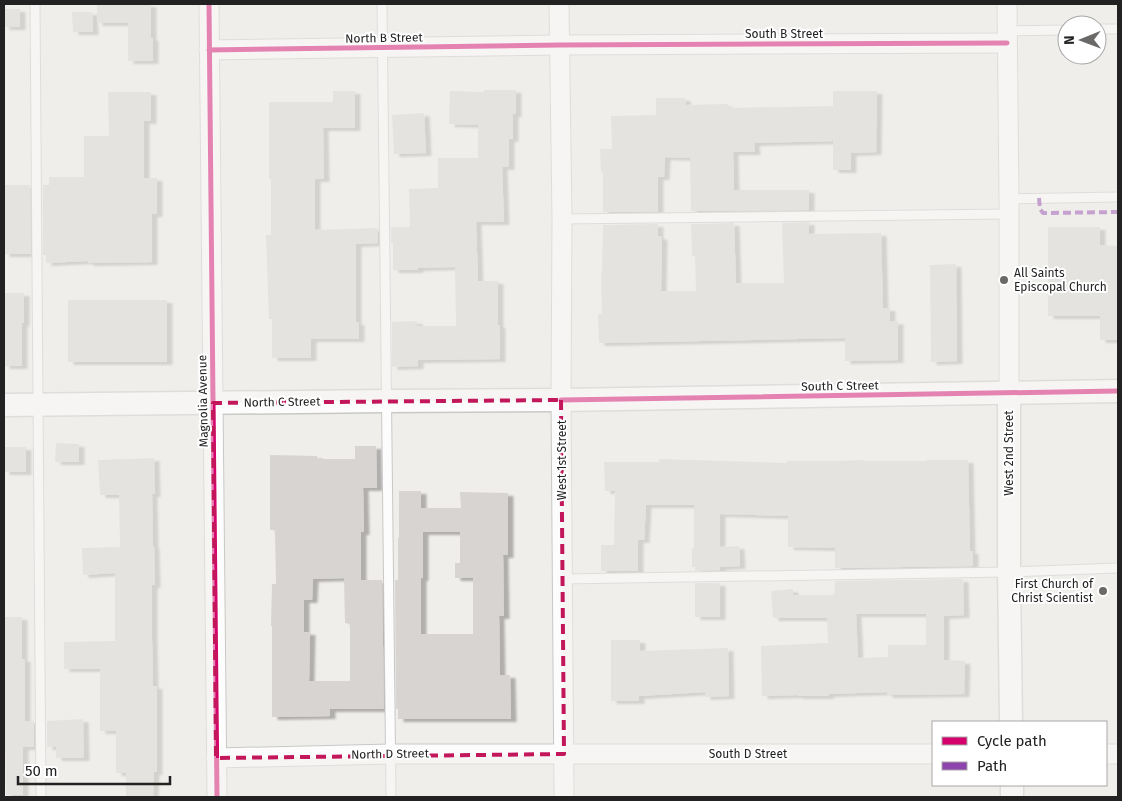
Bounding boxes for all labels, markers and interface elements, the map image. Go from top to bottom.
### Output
north arrow [1057,15,1107,65]
street label: South B Street [745,27,824,41]
street label: North B Street [345,30,423,46]
text: N [1061,35,1078,45]
place label: All Saints Episcopal Church [1014,266,1107,294]
marker: All Saints Episcopal Church [998,274,1010,286]
street label: Magnolia Avenue [195,355,211,447]
street label: South C Street [801,378,880,394]
street label: North C Street [243,394,321,410]
street label: West 2nd Street [1002,410,1016,496]
street label: West 1st Street [555,419,569,500]
place label: First Church of Christ Scientist [1011,577,1094,605]
marker: First Church of Christ Scientist [1097,585,1109,597]
legend [932,721,1107,786]
text: Cycle path [977,732,1047,750]
street label: North D Street [351,746,430,762]
street label: South D Street [709,747,788,761]
scale bar [18,754,170,786]
text: Path [977,757,1007,775]
text: 50 m [25,762,58,780]

